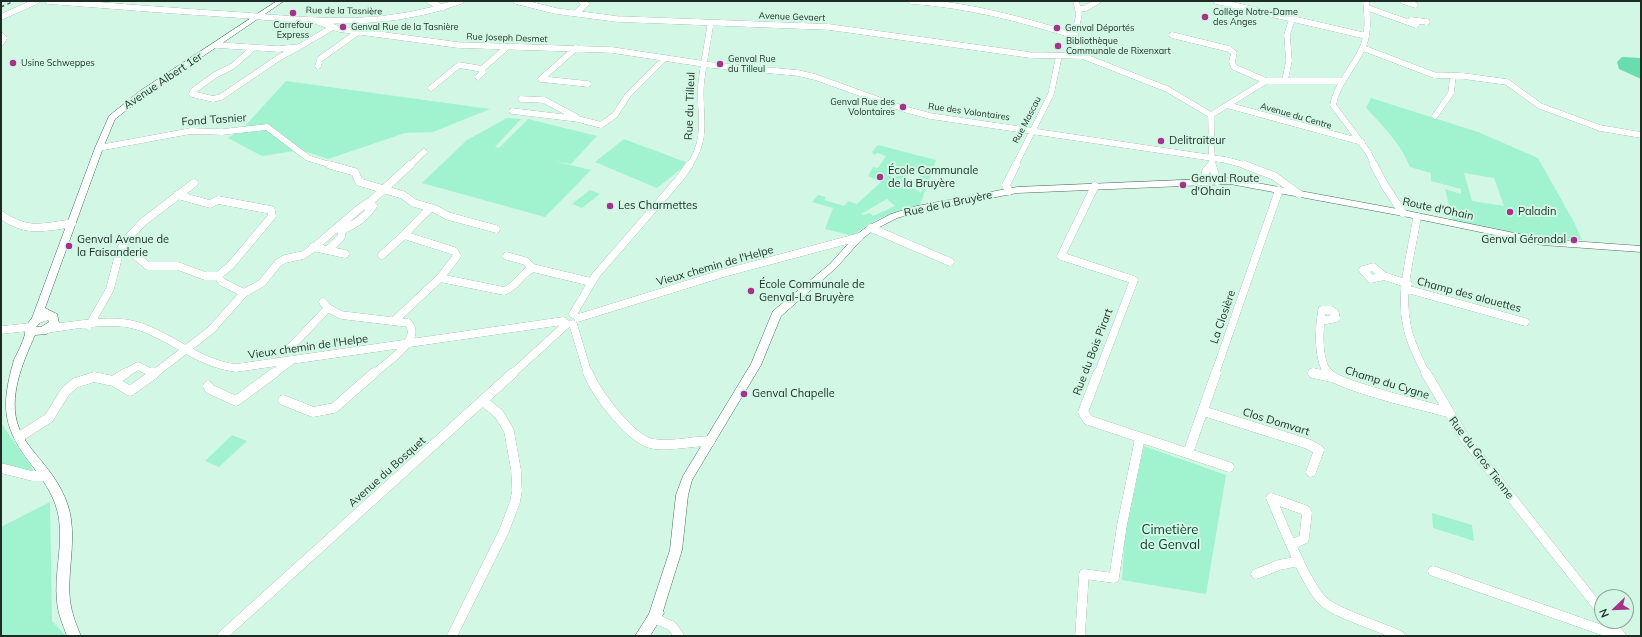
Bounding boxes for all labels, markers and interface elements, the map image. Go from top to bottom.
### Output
street label: Rue de la Tasnière [306,5,382,17]
place label: Collège Notre-Dame des Anges [1213,7,1298,28]
marker: Carrefour Express [288,8,298,18]
street label: Avenue Gevaert [758,10,826,24]
marker: Collège Notre-Dame des Anges [1200,12,1210,22]
place label: Carrefour Express [273,20,313,41]
marker: Genval Rue de la Tasnière [338,22,348,32]
place label: Genval Rue de la Tasnière [351,22,459,32]
marker: Genval Déportés [1052,23,1062,33]
place label: Genval Déportés [1065,23,1134,33]
street label: Rue Joseph Desmet [466,31,548,45]
place label: Bibliothèque Communale de Rixenxart [1066,36,1171,57]
marker: Bibliothèque Communale de Rixenxart [1053,41,1063,51]
street label: Avenue Albert 1er [121,50,205,112]
place label: Genval Rue du Tilleul [728,54,776,75]
marker: Usine Schweppes [8,58,18,68]
place label: Usine Schweppes [21,58,95,68]
marker: Genval Rue du Tilleul [715,59,725,69]
street label: Rue du Tilleul [682,72,698,140]
street label: Rue Mascau [1011,95,1043,145]
place label: Genval Rue des Volontaires [830,97,895,118]
street label: Rue des Volontaires [927,101,1011,123]
street label: Avenue du Centre [1259,101,1333,131]
marker: Genval Rue des Volontaires [898,102,908,112]
street label: Fond Tasnier [181,111,247,129]
place label: Delitraiteur [1169,134,1226,148]
marker: Delitraiteur [1156,136,1166,146]
place label: École Communale de la Bruyère [888,164,978,190]
marker: École Communale de la Bruyère [875,172,885,182]
place label: Genval Route d'Ohain [1191,172,1259,198]
marker: Genval Route d'Ohain [1178,180,1188,190]
street label: Rue de la Bruyère [903,188,993,220]
street label: Route d'Ohain [1401,195,1475,223]
place label: Les Charmettes [618,199,697,213]
marker: Les Charmettes [605,201,615,211]
place label: Paladin [1518,205,1556,219]
marker: Paladin [1505,207,1515,217]
place label: Genval Avenue de la Faisanderie [77,233,169,259]
place label: Genval Gérondal [1481,233,1566,247]
marker: Genval Gérondal [1569,235,1579,245]
marker: Genval Avenue de la Faisanderie [64,241,74,251]
street label: Vieux chemin de l'Helpe [655,243,775,289]
street label: Champ des alouettes [1415,275,1523,315]
place label: École Communale de Genval-La Bruyère [759,278,865,304]
marker: École Communale de Genval-La Bruyère [746,286,756,296]
street label: La Closière [1208,288,1238,346]
street label: Rue du Bois Pirart [1070,307,1116,397]
street label: Vieux chemin de l'Helpe [247,332,369,362]
street label: Champ du Cygne [1343,364,1431,402]
place label: Genval Chapelle [752,387,835,401]
marker: Genval Chapelle [739,389,749,399]
street label: Clos Domvart [1241,406,1311,438]
street label: Rue du Gros Tienne [1446,414,1516,502]
street label: Avenue du Bosquet [346,434,428,510]
park label: Cimetière de Genval [1140,522,1200,553]
north arrow [1594,589,1634,629]
text: N [1596,607,1612,620]

